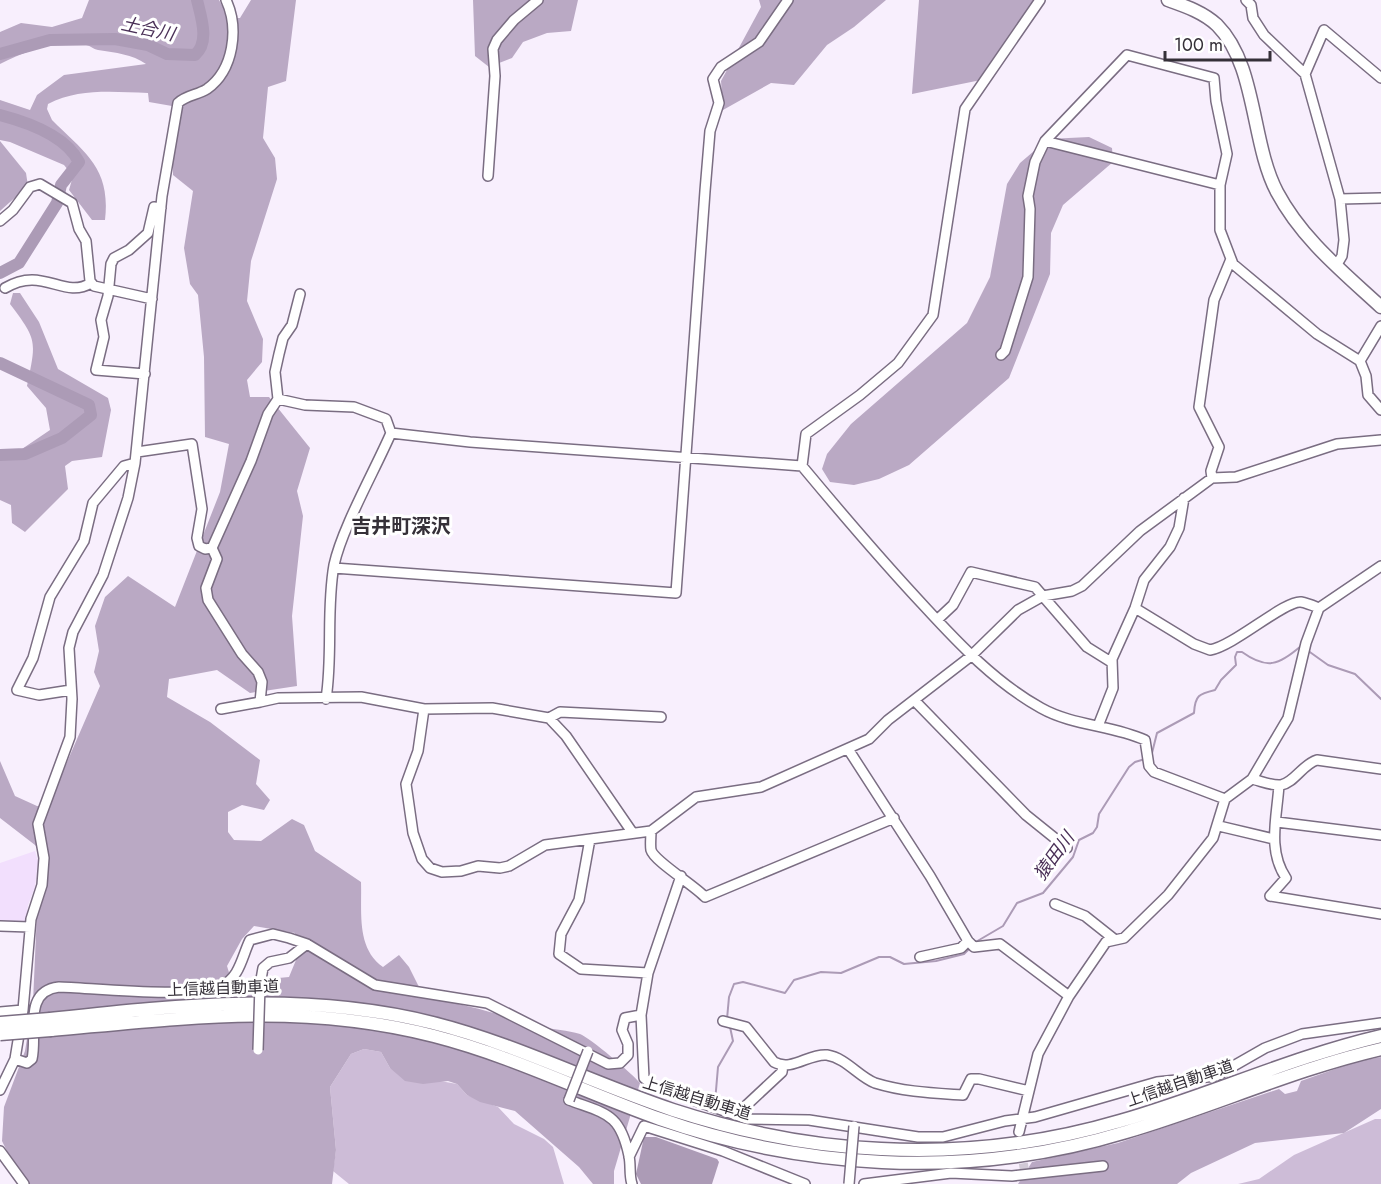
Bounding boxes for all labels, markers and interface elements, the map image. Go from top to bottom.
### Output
water label: 土合川 [119,11,179,48]
scale bar [1165,24,1270,62]
text: 100 m [1174,32,1223,58]
district label: 吉井町深沢 [351,512,451,541]
water label: 猿田川 [1028,825,1082,885]
street label: 上信越自動車道 [167,975,279,1001]
street label: 上信越自動車道 [1123,1054,1237,1112]
street label: 上信越自動車道 [640,1071,754,1125]

